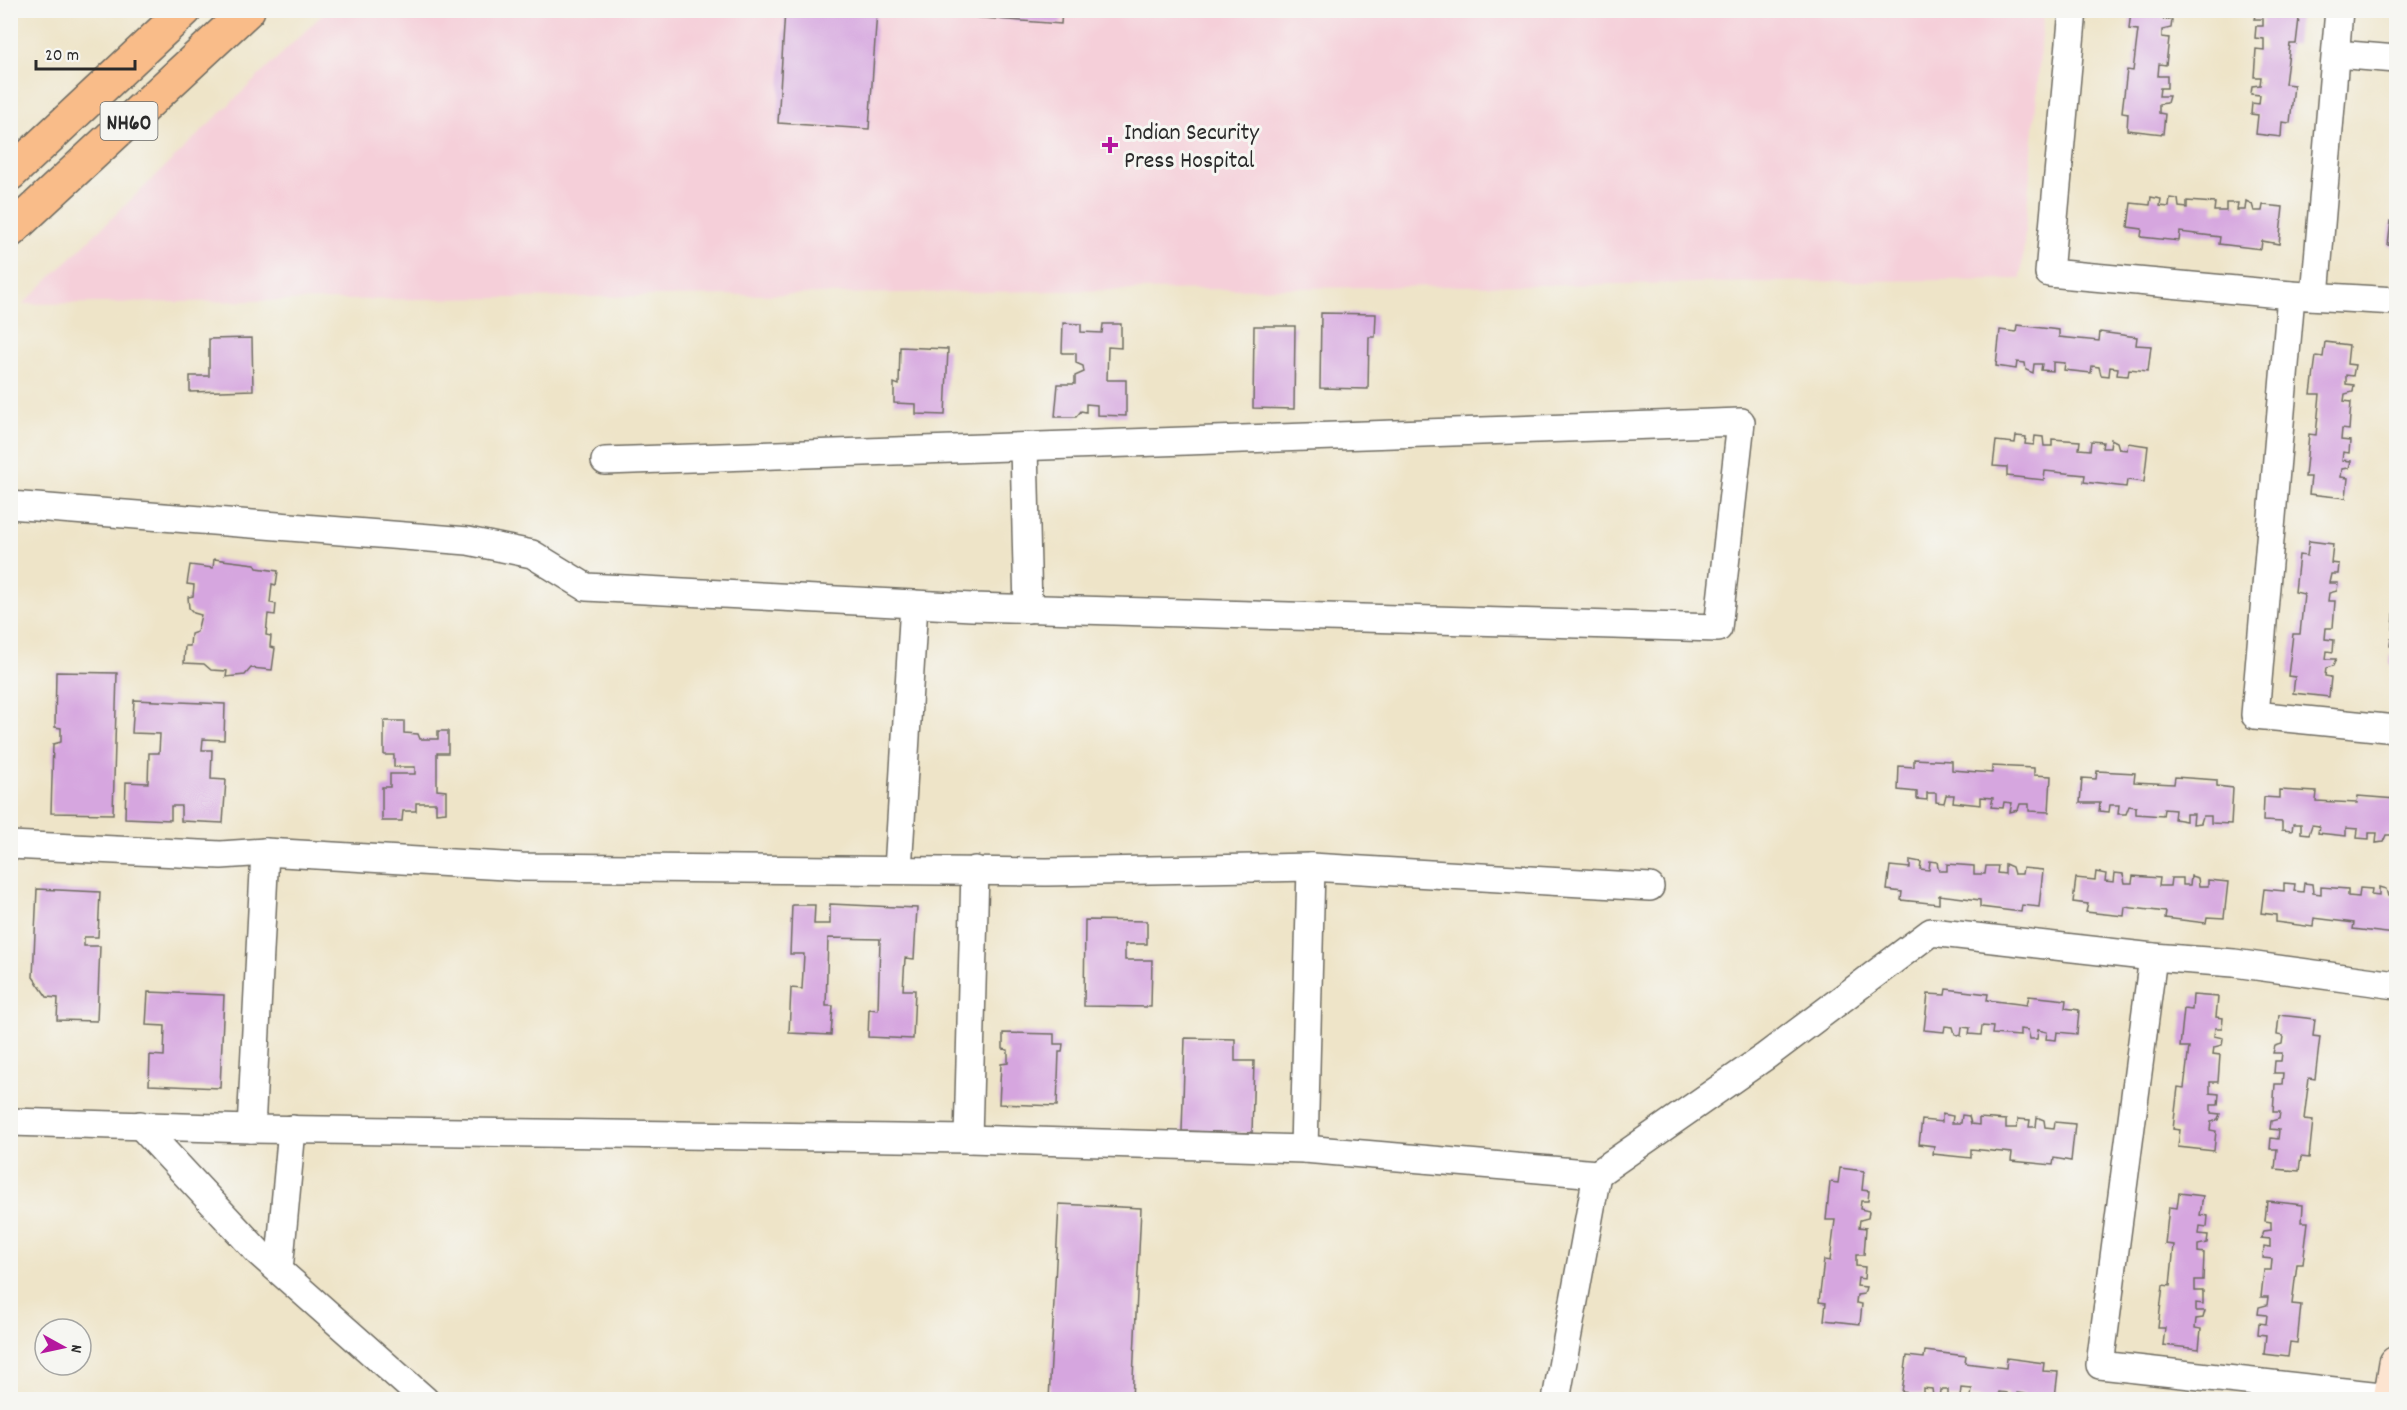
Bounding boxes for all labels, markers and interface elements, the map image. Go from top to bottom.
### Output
scale bar [36,33,135,71]
text: 20 m [45,44,79,69]
road number: NH60 [100,102,158,140]
place label: Indian Security Press Hospital [1124,117,1260,179]
marker: Indian Security Press Hospital [1101,136,1119,154]
north arrow [33,1317,93,1377]
text: N [63,1343,87,1354]

